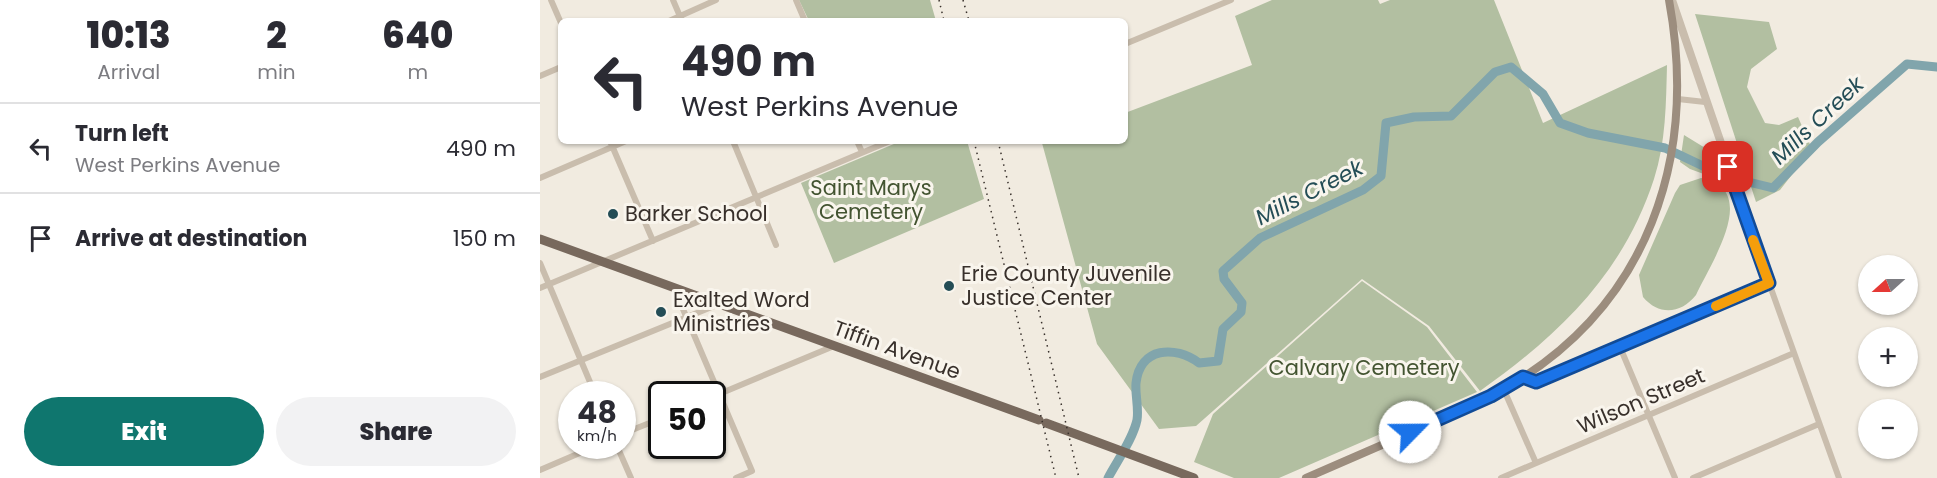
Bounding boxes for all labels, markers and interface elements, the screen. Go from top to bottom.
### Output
text: 10:13 [86,10,171,61]
text: 2 [266,10,287,61]
text: 640 [382,10,453,61]
text: 490 m [681,32,816,91]
icon: left [582,42,660,120]
text: Arrival [97,58,160,86]
text: min [257,58,296,86]
text: m [407,58,428,86]
water label: Mills Creek [1764,68,1872,172]
text: West Perkins Avenue [681,88,958,125]
text: Turn left [75,118,169,149]
icon: left [24,132,57,165]
text: 490 m [446,133,516,164]
pin [1702,141,1753,192]
icon: arrive [1711,150,1744,183]
text: West Perkins Avenue [75,151,280,179]
water label: Mills Creek [1250,151,1370,233]
park label: Saint Marys Cemetery [810,173,932,226]
place label: Barker School [625,199,768,228]
marker: Barker School [606,207,620,221]
icon: arrive [24,222,57,255]
text: Arrive at destination [75,223,307,254]
text: 150 m [453,223,516,254]
north arrow [1858,255,1918,315]
map controls [1858,255,1918,459]
place label: Erie County Juvenile Justice Center [961,259,1171,312]
marker: Erie County Juvenile Justice Center [942,279,956,293]
place label: Exalted Word Ministries [673,285,810,338]
marker: Exalted Word Ministries [654,305,668,319]
street label: Tiffin Avenue [830,313,965,386]
button: + [1858,327,1918,387]
park label: Calvary Cemetery [1268,353,1460,382]
street label: Wilson Street [1573,361,1709,440]
speed limit sign: 50 [648,381,726,459]
text: 48 [577,391,617,434]
button: Exit [24,397,264,466]
button: Share [276,397,516,466]
button: − [1858,399,1918,459]
position arrow [1378,400,1442,464]
text: km/h [577,425,617,446]

